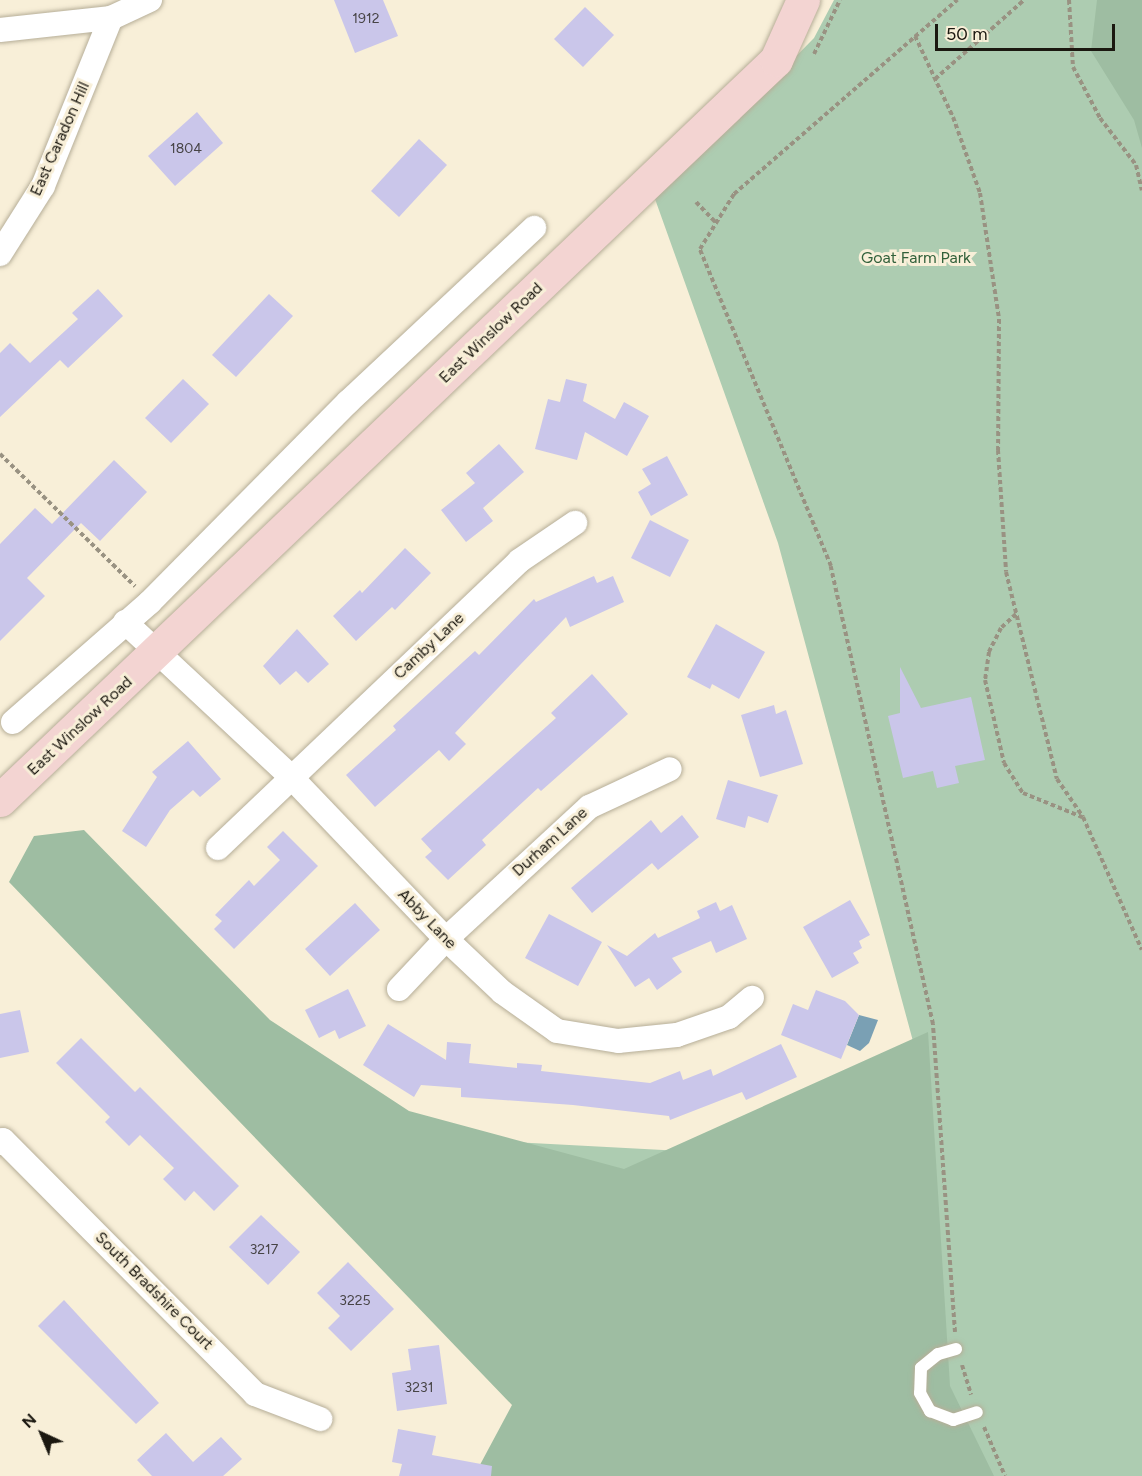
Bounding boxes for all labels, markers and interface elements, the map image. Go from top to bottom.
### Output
house number: 1912 [352,11,380,27]
scale bar [938,12,1118,50]
text: 50 m [946,23,988,45]
street label: East Caradon Hill [26,79,94,199]
house number: 1804 [170,141,202,157]
park label: Goat Farm Park [861,248,971,268]
street label: East Winslow Road [435,279,547,387]
street label: Camby Lane [390,609,468,683]
street label: East Winslow Road [24,672,136,780]
street label: Durham Lane [509,803,591,881]
street label: Abby Lane [394,885,460,953]
street label: South Bradshire Court [91,1228,217,1354]
house number: 3217 [250,1242,278,1258]
house number: 3225 [339,1293,371,1309]
house number: 3231 [405,1380,433,1396]
north arrow [12,1404,72,1464]
text: N [18,1410,40,1432]

